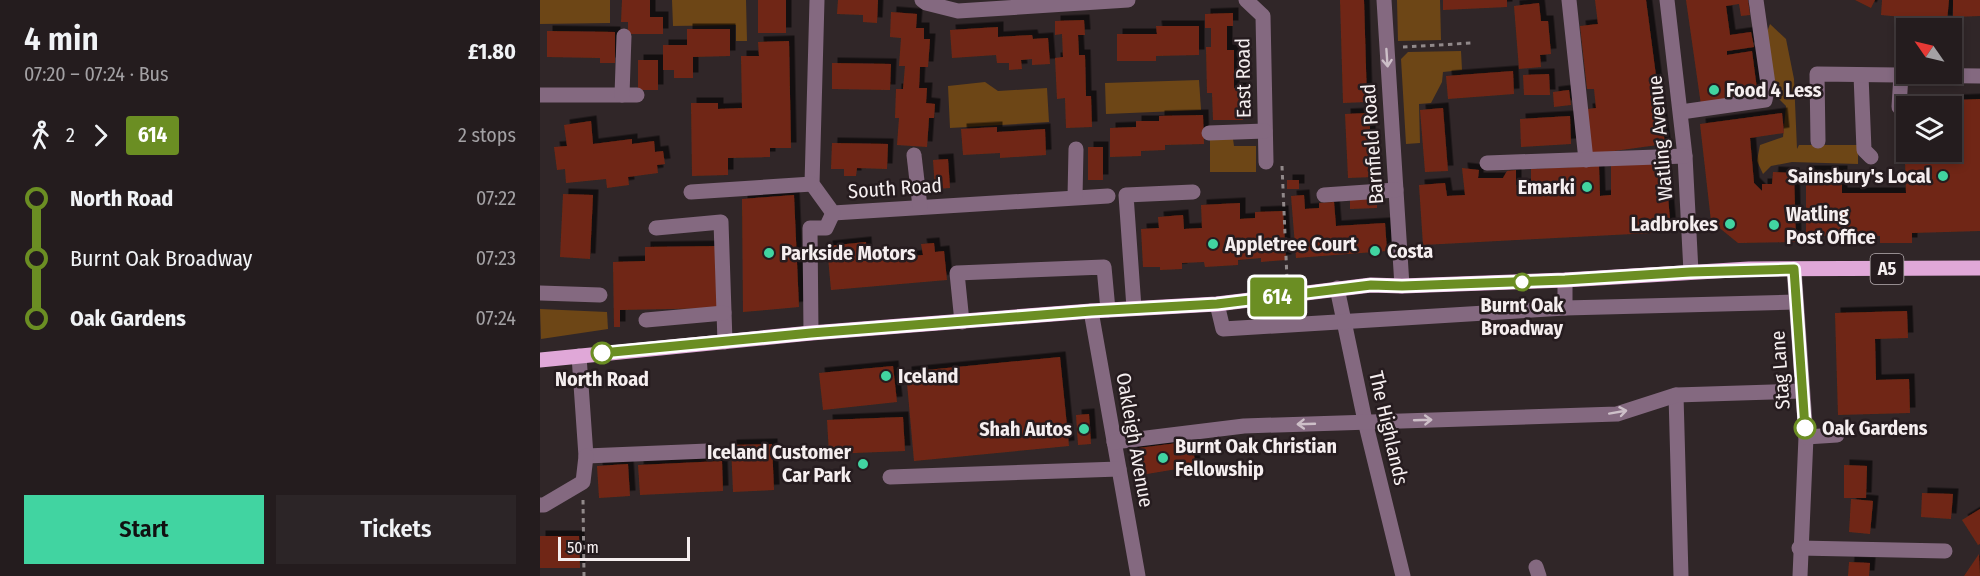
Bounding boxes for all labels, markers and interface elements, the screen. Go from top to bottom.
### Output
north arrow [1896,18,1962,84]
map controls [1896,18,1962,162]
text: 4 min [24,19,99,59]
text: £1.80 [468,38,516,65]
street label: East Road [1230,38,1256,118]
one-way arrow [1382,48,1393,68]
text: 07:20 – 07:24 · Bus [24,62,169,86]
street label: Watling Avenue [1643,74,1677,202]
place label: Food 4 Less [1726,78,1822,102]
street label: Barnfield Road [1356,83,1388,205]
marker: Food 4 Less [1707,83,1721,97]
button: layers [1896,96,1962,162]
icon: walk [24,119,57,152]
icon: forward [84,119,117,152]
text: 614 [138,122,167,148]
text: 2 [66,123,75,147]
text: 2 stops [458,123,516,147]
place label: Sainsbury's Local [1788,164,1932,188]
marker: Sainsbury's Local [1936,169,1950,183]
street label: South Road [847,173,943,203]
place label: Emarki [1518,175,1575,199]
marker: Emarki [1580,180,1594,194]
text: North Road [70,185,173,212]
text: 07:22 [476,186,516,210]
place label: Watling Post Office [1786,202,1876,249]
place label: Ladbrokes [1631,212,1718,236]
marker: Ladbrokes [1723,217,1737,231]
marker: Watling Post Office [1767,218,1781,232]
place label: Appletree Court [1224,232,1358,256]
marker: Appletree Court [1206,237,1220,251]
place label: Costa [1387,239,1433,263]
place label: Parkside Motors [781,241,916,265]
marker: Costa [1368,244,1382,258]
text: Burnt Oak Broadway [70,245,252,272]
text: 07:23 [476,246,516,270]
marker: Parkside Motors [762,246,776,260]
road number: A5 [1870,254,1904,284]
marker: Burnt Oak Broadway [1513,273,1531,291]
line badge: 614 [1242,278,1311,316]
text: 614 [1262,284,1292,310]
place label: Burnt Oak Broadway [1480,293,1564,340]
text: Oak Gardens [70,305,186,332]
text: 07:24 [476,306,516,330]
street label: Stag Lane [1765,330,1795,410]
marker: North Road [591,342,613,364]
place label: Iceland [898,364,959,388]
place label: North Road [555,367,649,391]
marker: Iceland [879,369,893,383]
street label: The Highlands [1364,369,1414,487]
street label: Oakleigh Avenue [1111,371,1159,509]
one-way arrow [1608,406,1627,417]
one-way arrow [1413,414,1433,425]
place label: Oak Gardens [1822,416,1928,440]
place label: Shah Autos [979,417,1072,441]
marker: Oak Gardens [1794,417,1816,439]
one-way arrow [1297,418,1317,429]
marker: Shah Autos [1077,422,1091,436]
place label: Burnt Oak Christian Fellowship [1175,434,1337,481]
place label: Iceland Customer Car Park [707,440,852,487]
marker: Burnt Oak Christian Fellowship [1156,451,1170,465]
marker: Iceland Customer Car Park [856,457,870,471]
button: Start [24,495,264,564]
button: Tickets [276,495,516,564]
scale bar [558,534,690,562]
text: 50 m [567,538,599,557]

